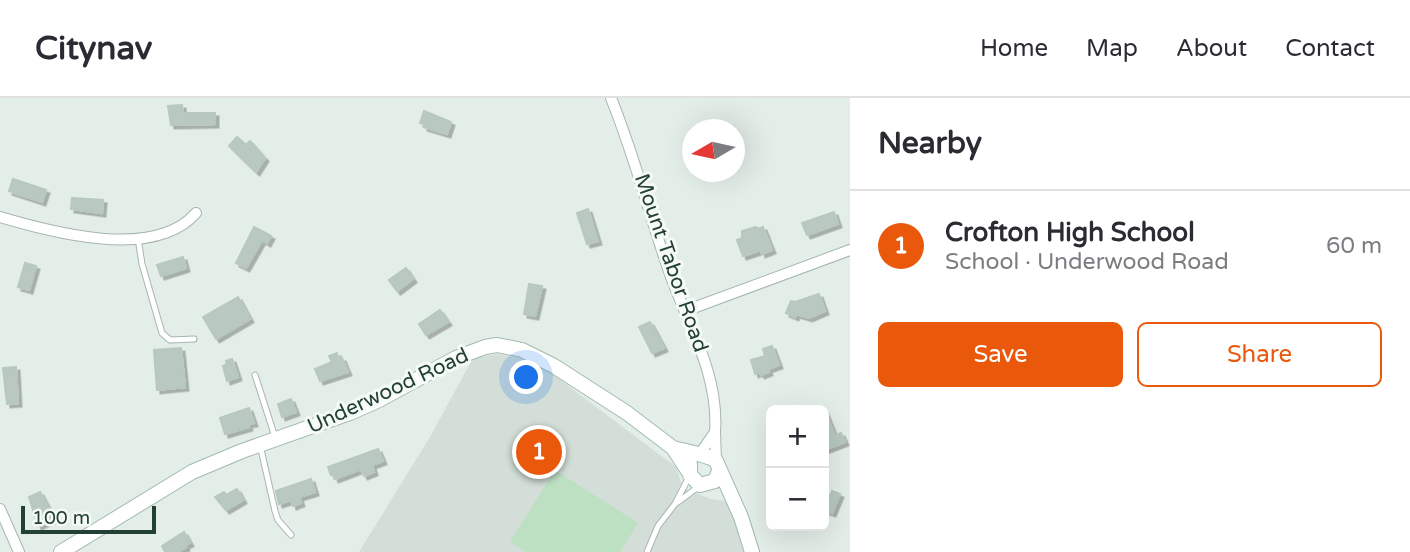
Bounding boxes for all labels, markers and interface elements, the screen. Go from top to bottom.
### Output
text: Citynav [35,29,152,68]
text: Home [980,34,1048,63]
text: Map [1086,34,1138,63]
text: About [1176,34,1247,63]
text: Contact [1285,34,1375,63]
north arrow [682,119,745,182]
text: Nearby [878,125,982,162]
street label: Mount Tabor Road [629,171,713,355]
text: Crofton High School [945,217,1195,248]
text: 1 [894,232,908,260]
text: 60 m [1326,232,1382,260]
text: School · Underwood Road [945,248,1229,276]
button: Save [878,322,1123,387]
button: Share [1137,322,1382,387]
street label: Underwood Road [303,343,473,439]
your location [509,360,543,394]
map controls [766,405,829,531]
button: + [766,405,829,468]
pin: 1 [516,426,562,478]
button: − [766,468,829,531]
scale bar [21,503,156,535]
text: 100 m [32,507,90,529]

